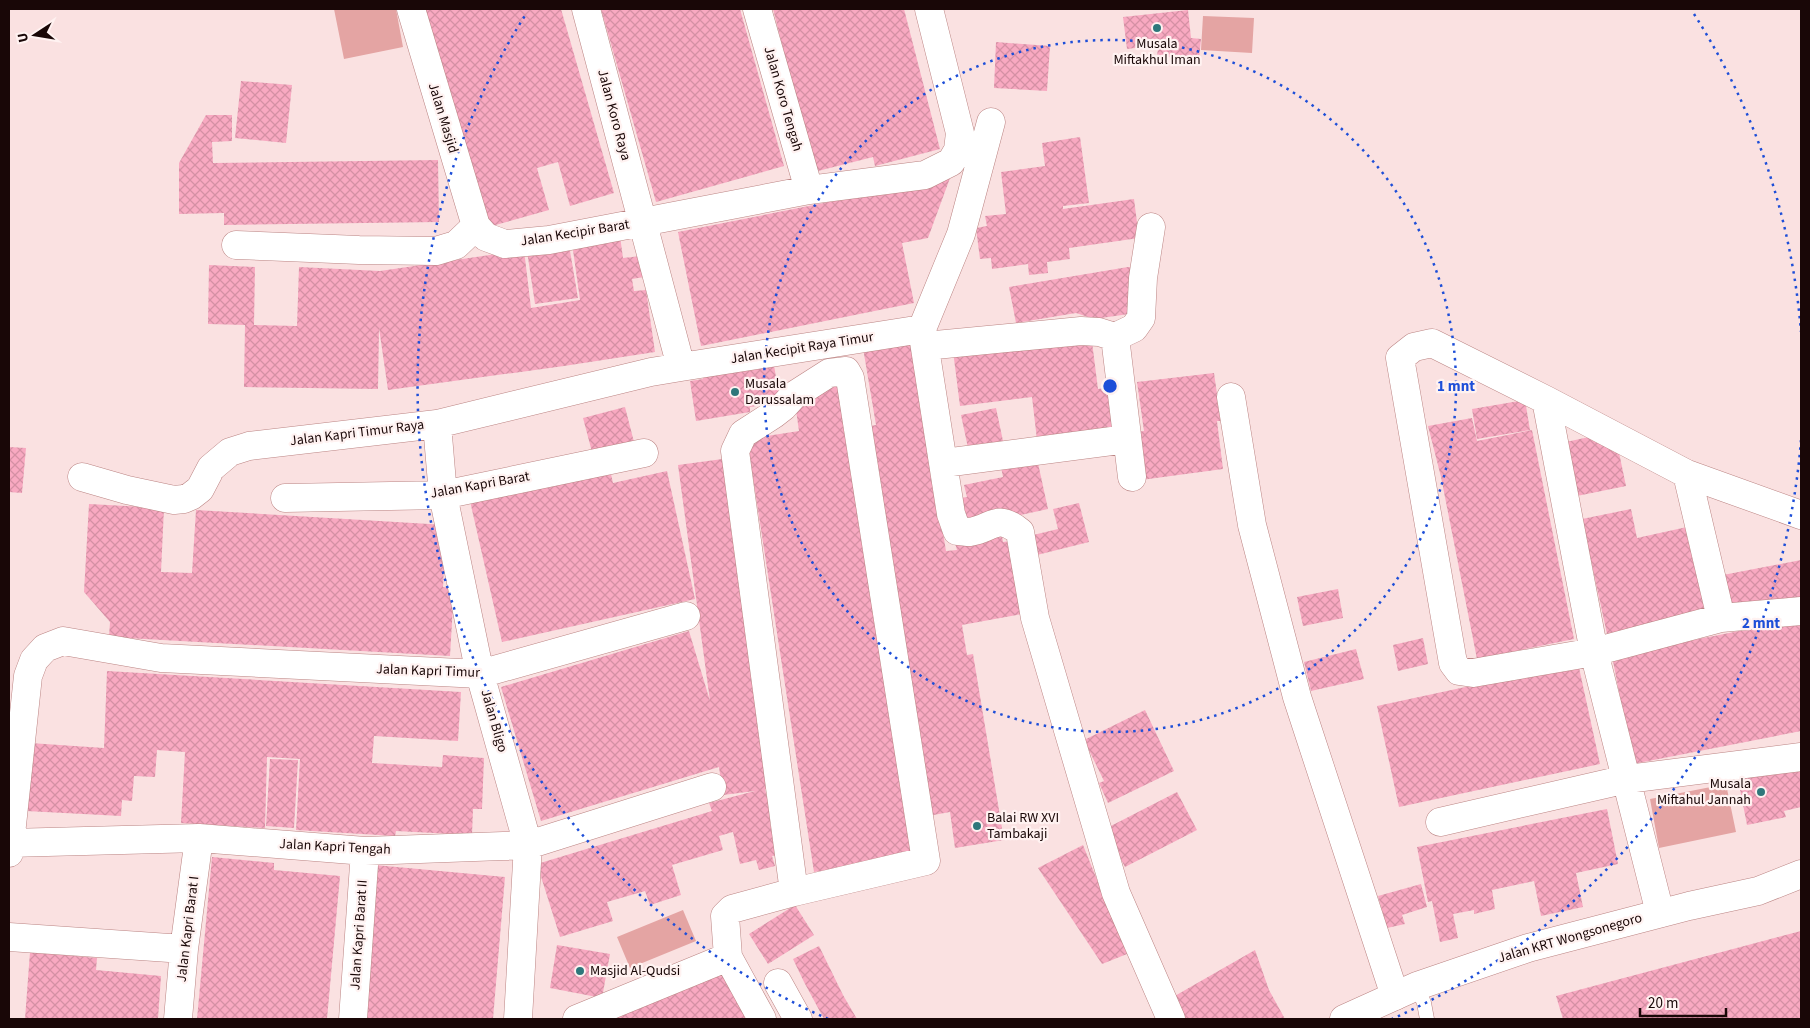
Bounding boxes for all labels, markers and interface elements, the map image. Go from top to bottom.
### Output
north arrow [10,10,60,60]
marker: Musala Miftakhul Iman [1151,22,1163,34]
text: U [13,31,34,44]
place label: Musala Miftakhul Iman [1113,34,1201,70]
street label: Jalan Koro Tengah [758,44,808,154]
street label: Jalan Koro Raya [592,67,636,163]
street label: Jalan Masjid [423,80,463,156]
street label: Jalan Kecipir Barat [519,214,631,251]
street label: Jalan Kecipit Raya Timur [729,327,875,369]
place label: Musala Darussalam [745,374,814,410]
text: 1 mnt [1437,376,1475,397]
centre of rings [1101,377,1119,395]
marker: Musala Darussalam [729,386,741,398]
street label: Jalan Kapri Timur Raya [289,415,425,451]
street label: Jalan Kapri Barat [429,466,531,504]
text: 2 mnt [1742,613,1780,634]
street label: Jalan Kapri Timur [376,659,480,683]
street label: Jalan Bligo [475,687,513,755]
place label: Musala Miftahul Jannah [1657,774,1751,810]
marker: Musala Miftahul Jannah [1755,786,1767,798]
place label: Balai RW XVI Tambakaji [987,808,1059,844]
marker: Balai RW XVI Tambakaji [971,820,983,832]
street label: Jalan Kapri Tengah [279,834,391,860]
street label: Jalan Kapri Barat I [172,875,204,983]
street label: Jalan Kapri Barat II [345,879,373,991]
street label: Jalan KRT Wongsonegoro [1496,908,1644,968]
place label: Masjid Al-Qudsi [590,961,680,981]
marker: Masjid Al-Qudsi [574,965,586,977]
scale bar [1640,986,1726,1018]
text: 20 m [1648,993,1678,1014]

